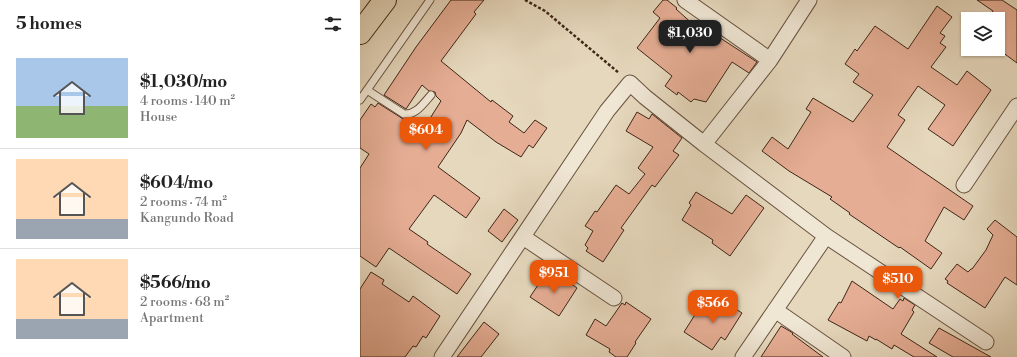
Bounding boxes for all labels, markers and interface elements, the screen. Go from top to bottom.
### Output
map controls [961,12,1005,56]
button: layers [961,12,1005,56]
text: 5 homes [16,13,82,35]
icon: filters [322,13,344,35]
pin: $1,030 [657,20,723,54]
text: $1,030 [668,25,712,41]
text: $1,030/mo [140,71,227,93]
icon: home [48,74,96,122]
text: 4 rooms · 140 m² [140,93,235,109]
text: House [140,109,177,125]
pin: $604 [402,117,450,151]
text: $604 [409,122,443,138]
text: $604/mo [140,172,213,194]
icon: home [48,175,96,223]
text: 2 rooms · 74 m² [140,194,227,210]
text: Kangundo Road [140,210,234,226]
pin: $951 [530,260,578,294]
text: $951 [539,265,569,281]
pin: $510 [874,266,922,300]
text: $510 [882,271,914,287]
text: $566/mo [140,272,211,294]
icon: home [48,275,96,323]
pin: $566 [689,290,737,324]
text: 2 rooms · 68 m² [140,294,229,310]
text: $566 [697,295,729,311]
text: Apartment [140,310,204,326]

